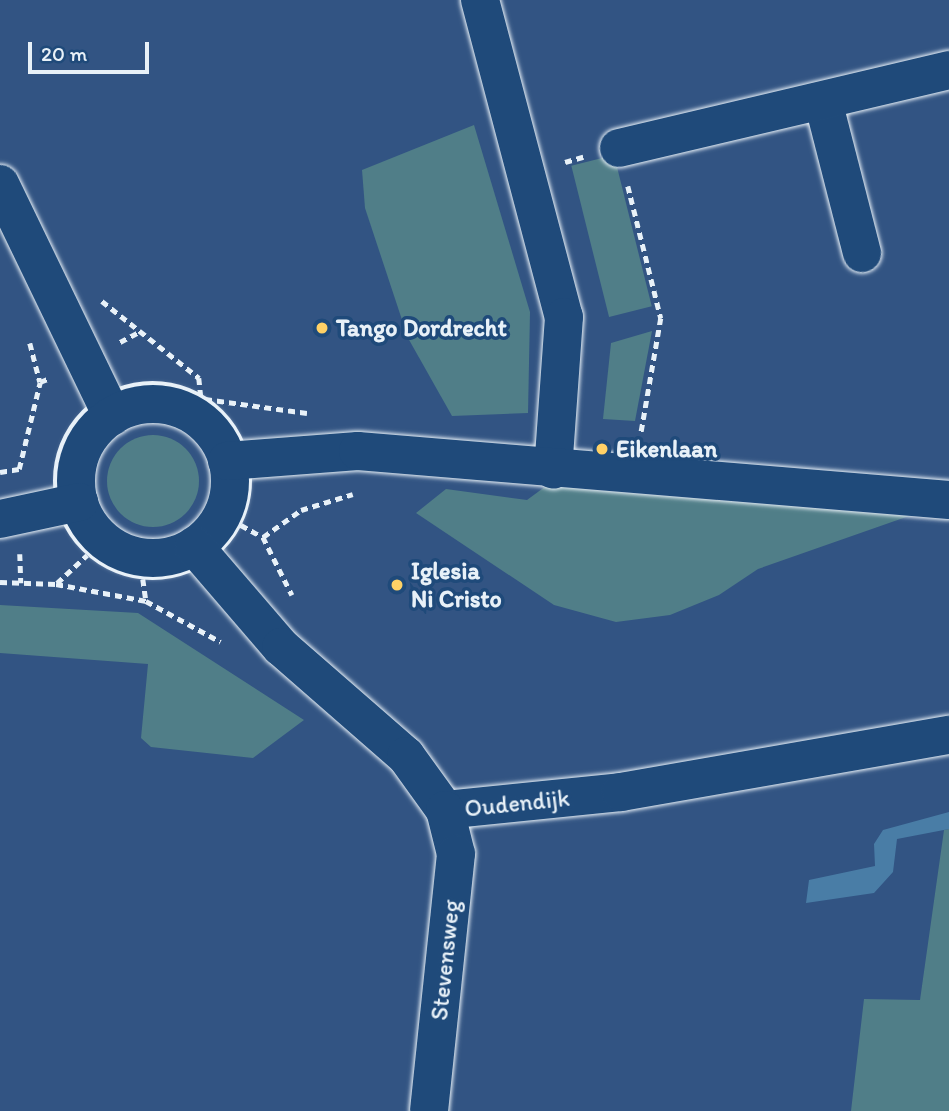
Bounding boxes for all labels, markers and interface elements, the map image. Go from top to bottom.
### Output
scale bar [32,28,152,72]
text: 20 m [41,41,87,66]
place label: Tango Dordrecht [336,314,507,342]
marker: Tango Dordrecht [314,320,330,336]
place label: Eikenlaan [616,435,717,463]
marker: Eikenlaan [594,441,610,457]
place label: Iglesia Ni Cristo [411,557,502,613]
marker: Iglesia Ni Cristo [389,577,405,593]
street label: Oudendijk [463,783,571,823]
street label: Stevensweg [424,898,466,1022]

